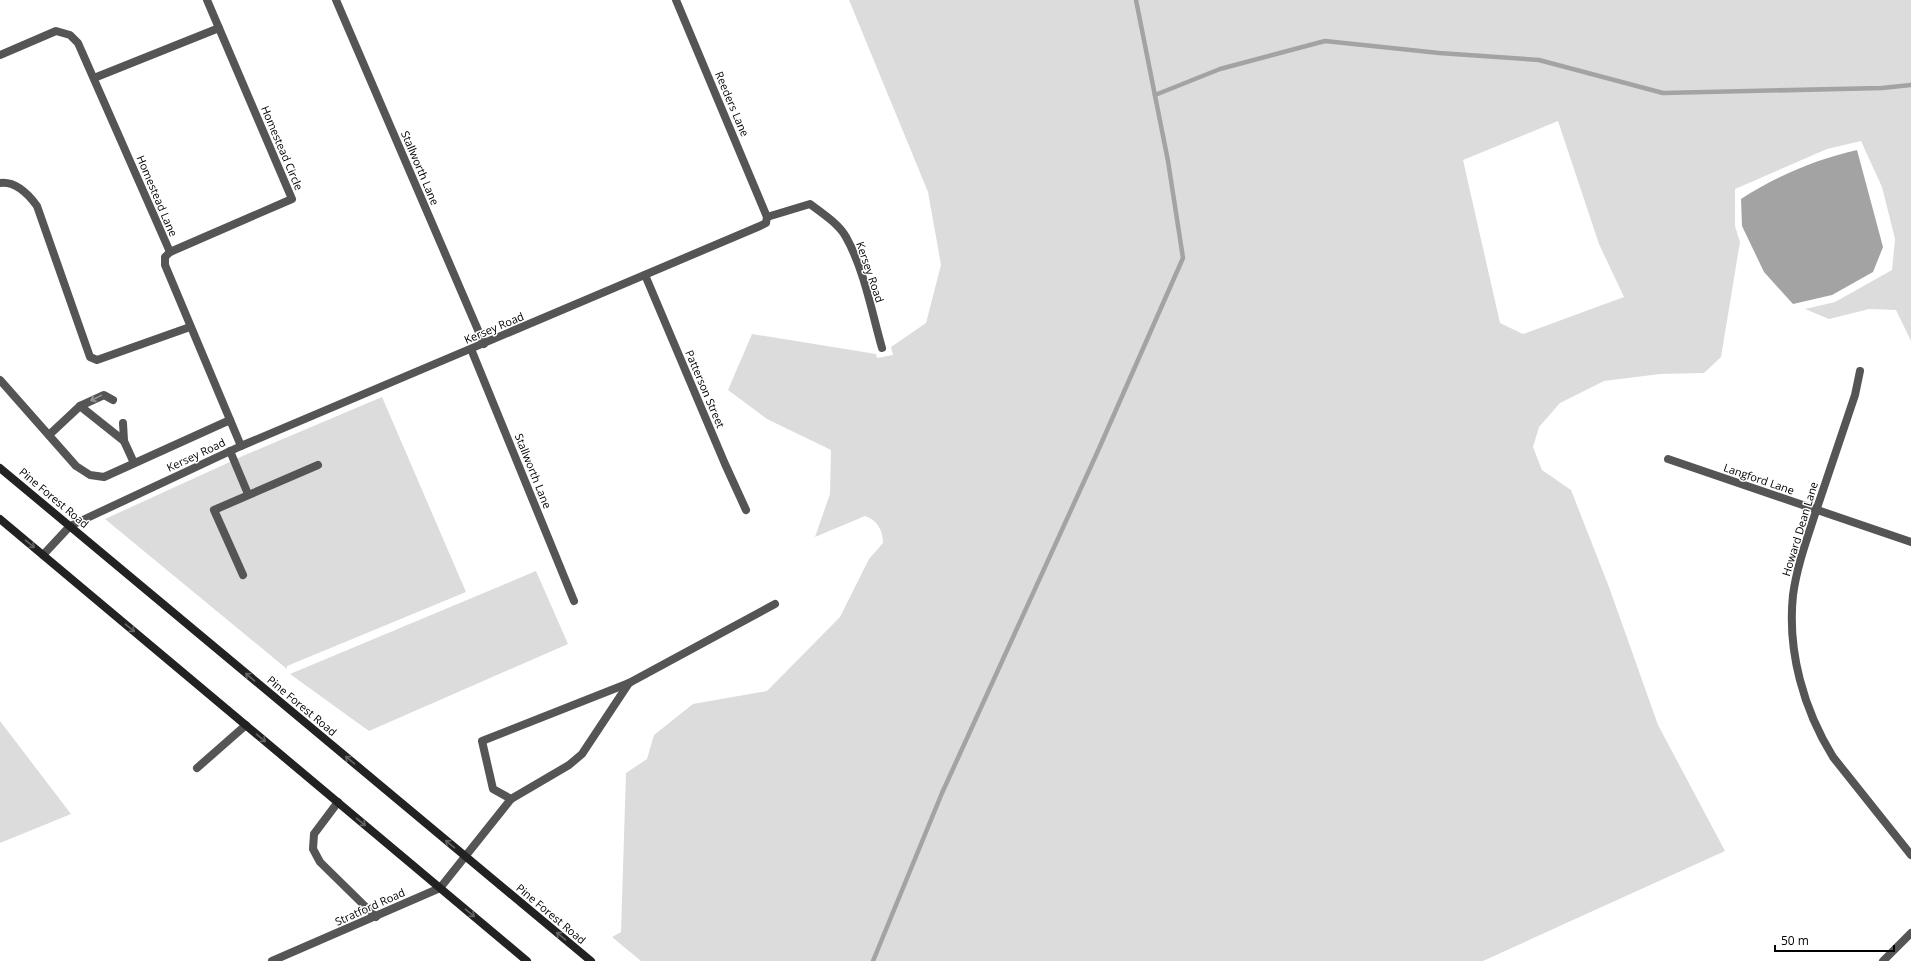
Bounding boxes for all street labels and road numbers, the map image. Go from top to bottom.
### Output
street label: Reeders Lane [712,69,753,139]
street label: Homestead Circle [258,103,307,192]
street label: Stallworth Lane [398,128,443,207]
street label: Homestead Lane [134,153,181,239]
street label: Kersey Road [853,239,888,304]
street label: Kersey Road [462,308,526,347]
street label: Patterson Street [682,347,729,430]
street label: Stallworth Lane [512,431,555,511]
street label: Kersey Road [164,434,228,475]
street label: Langford Lane [1722,459,1796,498]
street label: Pine Forest Road [16,464,92,531]
street label: Howard Dean Lane [1778,480,1821,578]
street label: Pine Forest Road [264,672,340,739]
street label: Pine Forest Road [513,880,589,947]
street label: Stratford Road [332,884,407,929]

